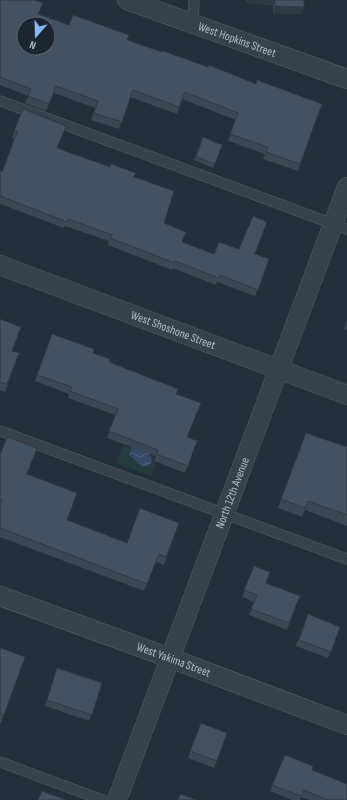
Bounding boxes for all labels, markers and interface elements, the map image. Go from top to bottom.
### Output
north arrow [16,16,56,56]
street label: West Hopkins Street [196,19,278,61]
text: N [28,38,38,52]
street label: West Shoshone Street [129,308,218,353]
street label: North 12th Avenue [213,455,253,531]
street label: West Yakima Street [134,639,213,681]

